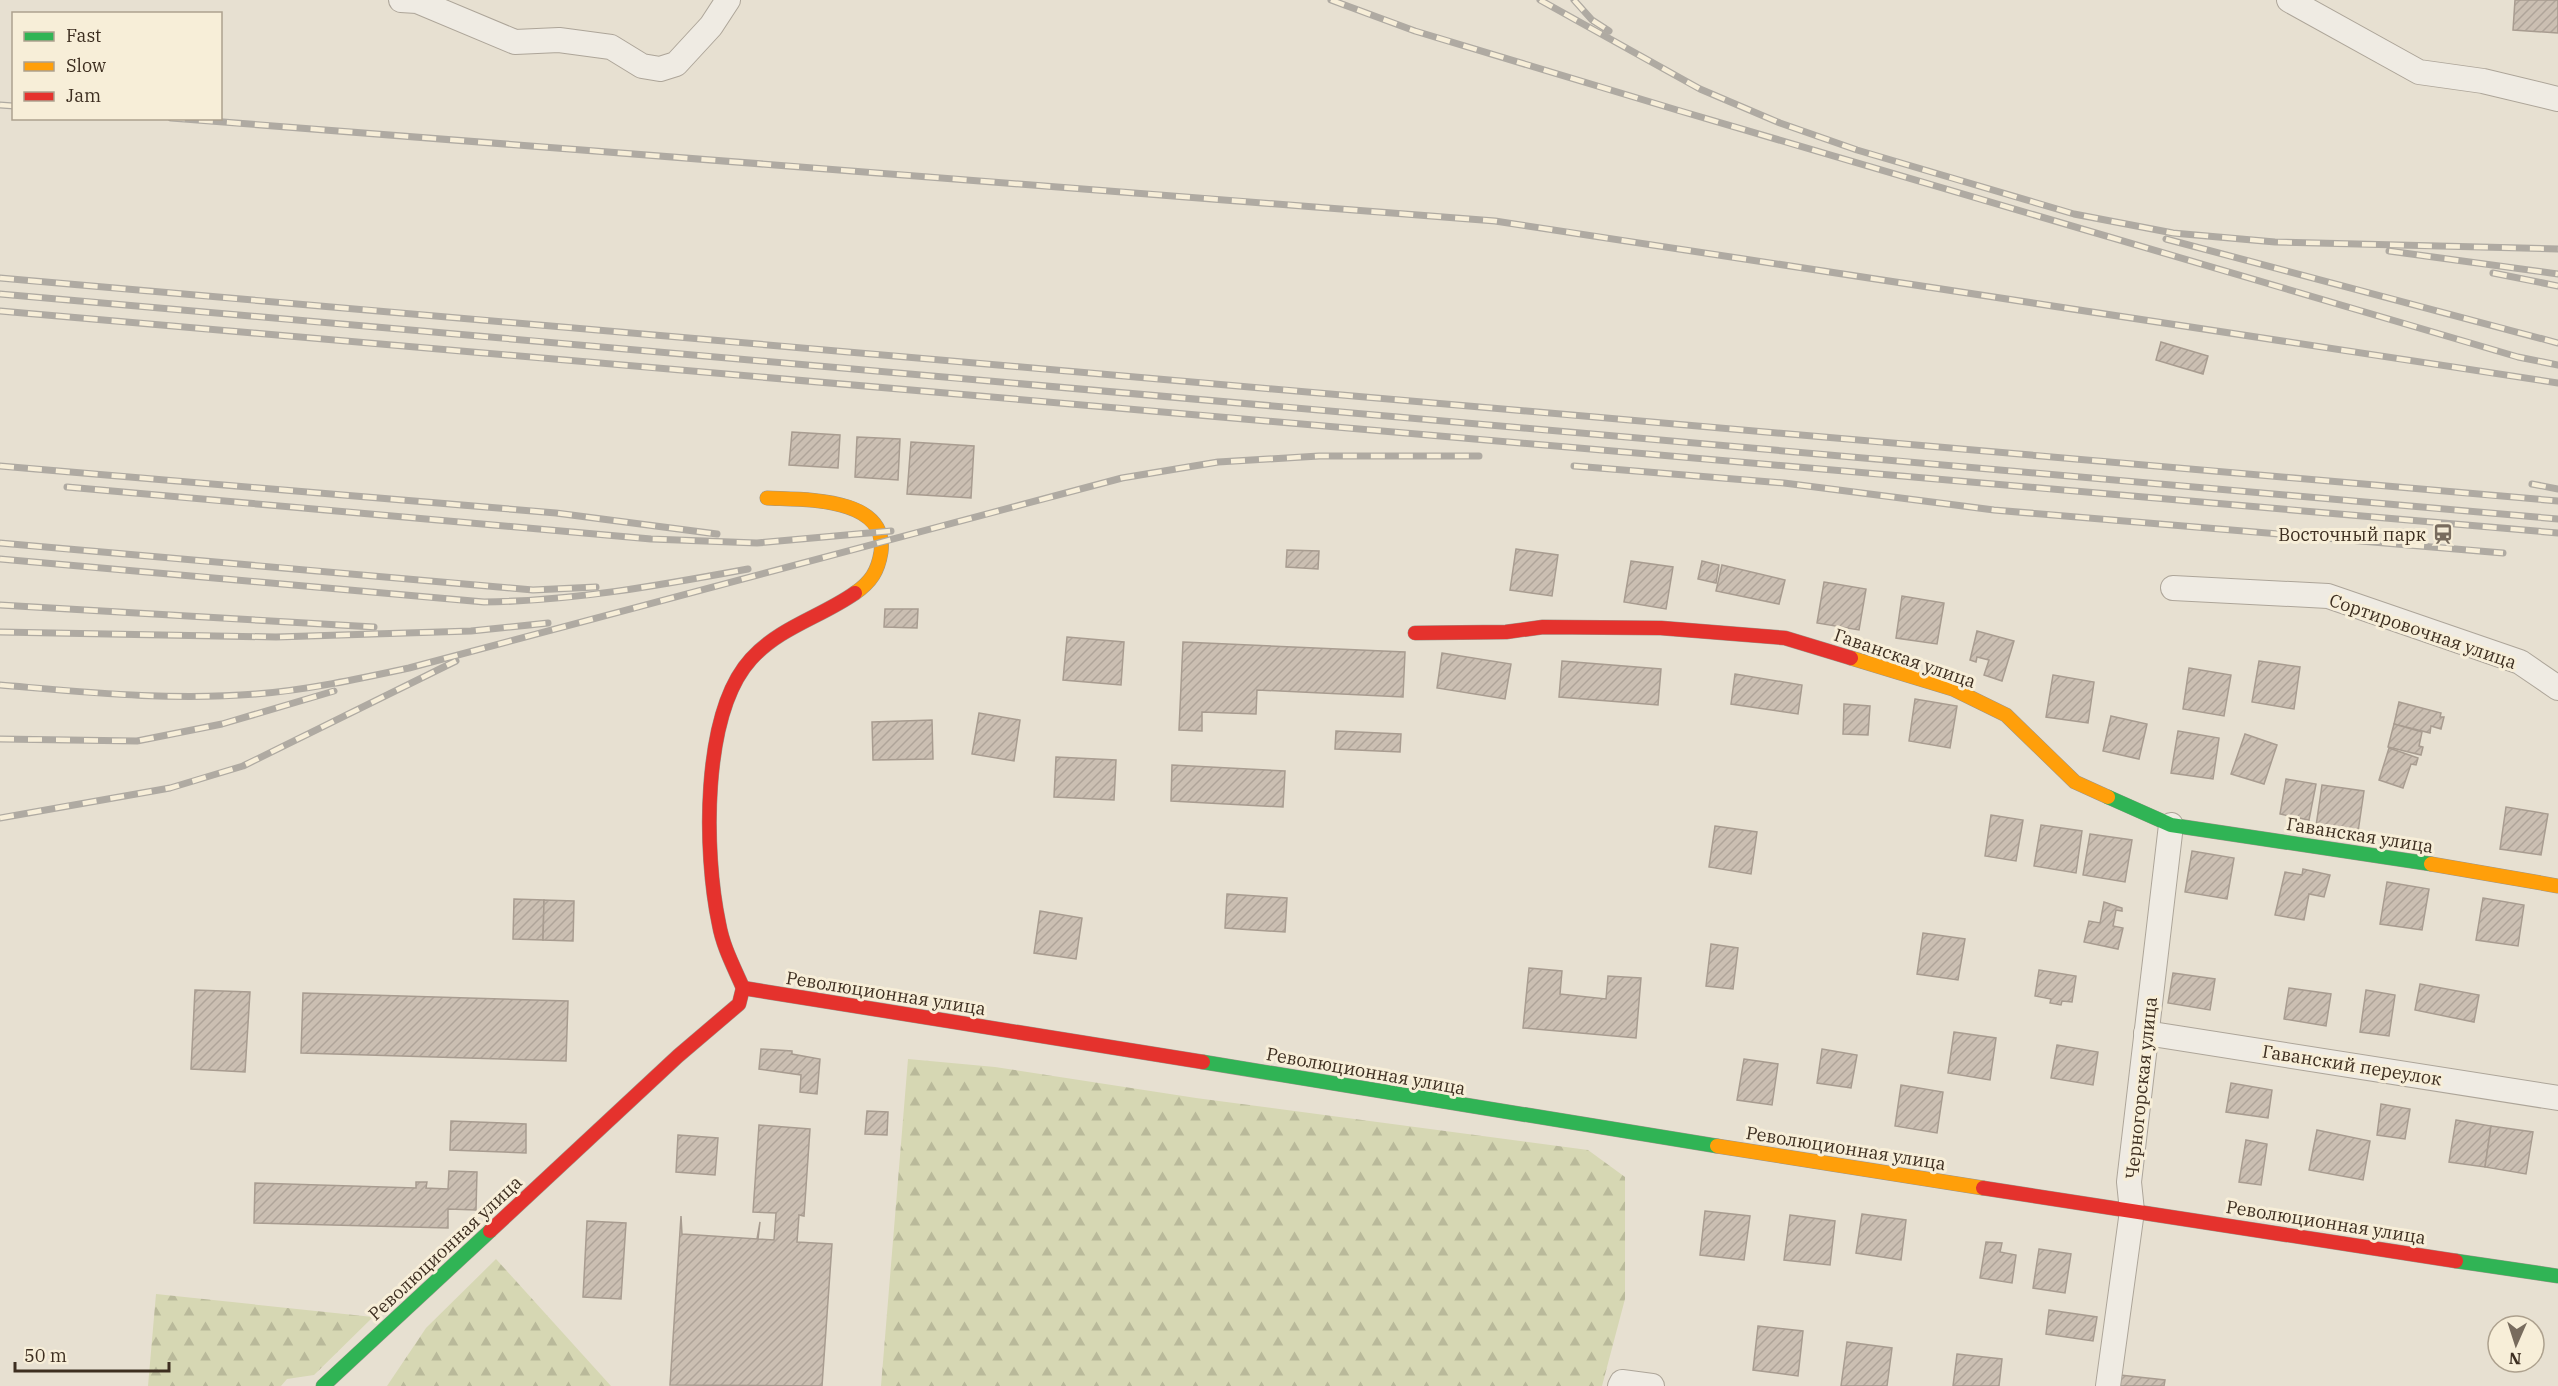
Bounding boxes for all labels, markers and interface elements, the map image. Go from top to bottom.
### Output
legend [12,12,222,120]
text: Fast [66,24,101,47]
text: Slow [66,54,106,77]
text: Jam [66,84,101,107]
station icon: Восточный парк [2431,522,2455,546]
place label: Восточный парк [2278,523,2427,546]
street label: Сортировочная улица [2326,588,2520,674]
street label: Гаванская улица [1831,623,1979,693]
street label: Гаванская улица [2285,812,2435,858]
street label: Революционная улица [784,966,988,1020]
street label: Черногорская улица [2120,996,2162,1180]
street label: Гаванский переулок [2261,1039,2444,1091]
street label: Революционная улица [1265,1042,1468,1100]
street label: Революционная улица [1744,1121,1948,1175]
street label: Революционная улица [363,1171,527,1325]
street label: Революционная улица [2224,1195,2428,1249]
north arrow [2486,1314,2546,1374]
scale bar [15,1335,170,1373]
text: 50 m [24,1344,67,1367]
text: N [2508,1349,2522,1369]

